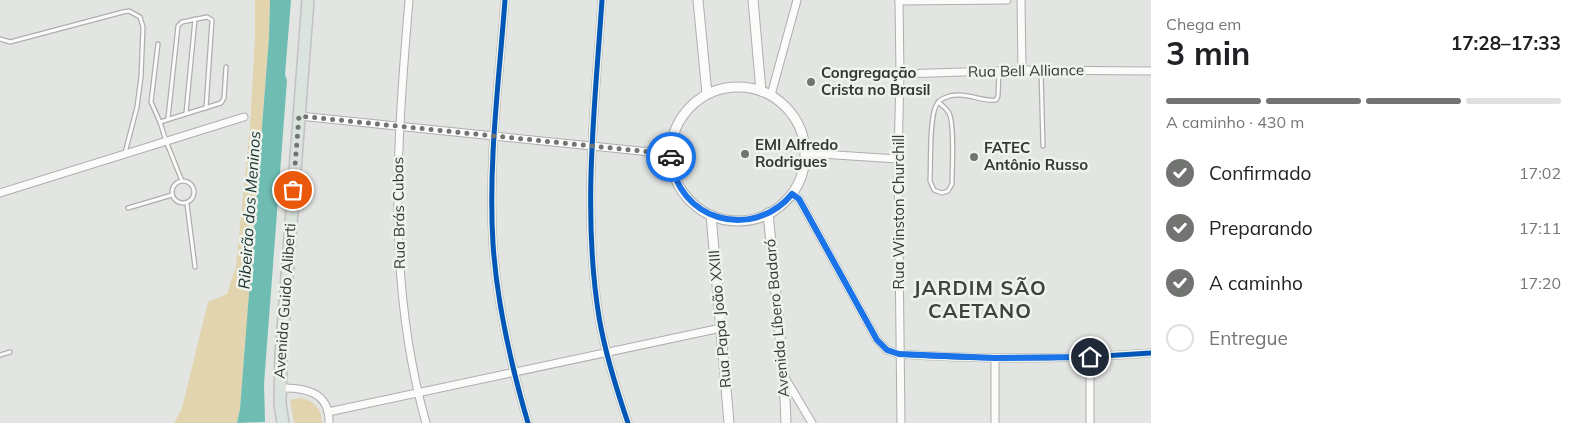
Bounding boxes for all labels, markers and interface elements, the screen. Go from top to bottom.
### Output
text: Chega em [1166,14,1241,34]
text: 17:28–17:33 [1451,31,1561,55]
text: 3 min [1166,33,1250,73]
street label: Rua Bell Alliance [968,60,1084,81]
place label: Congregação Crista no Brasil [821,63,930,99]
marker: Congregação Crista no Brasil [805,76,817,88]
text: A caminho · 430 m [1166,112,1304,132]
water label: Ribeirão dos Meninos [233,130,265,290]
courier [646,132,696,182]
place label: EMI Alfredo Rodrigues [755,135,838,171]
street label: Rua Winston Churchill [889,135,908,289]
place label: FATEC Antônio Russo [984,138,1088,174]
icon: car [657,143,685,171]
marker: EMI Alfredo Rodrigues [739,148,751,160]
marker: FATEC Antônio Russo [968,151,980,163]
street label: Rua Brás Cubas [388,157,409,269]
icon: check [1166,159,1194,187]
text: Confirmado [1209,161,1311,185]
text: 17:02 [1519,163,1561,183]
pin [272,169,314,211]
icon: bag [279,176,307,204]
icon: check [1166,214,1194,242]
text: Preparando [1209,216,1313,240]
text: 17:11 [1519,218,1561,238]
street label: Avenida Guido Aliberti [270,223,299,379]
street label: Avenida Líbero Badaró [760,238,793,398]
street label: Rua Papa João XXIII [704,249,735,389]
icon: check [1166,269,1194,297]
text: A caminho [1209,271,1303,295]
text: 17:20 [1519,273,1561,293]
district label: JARDIM SÃO CAETANO [913,275,1047,323]
text: Entregue [1209,326,1288,350]
pin [1069,336,1111,378]
icon: home [1076,343,1104,371]

